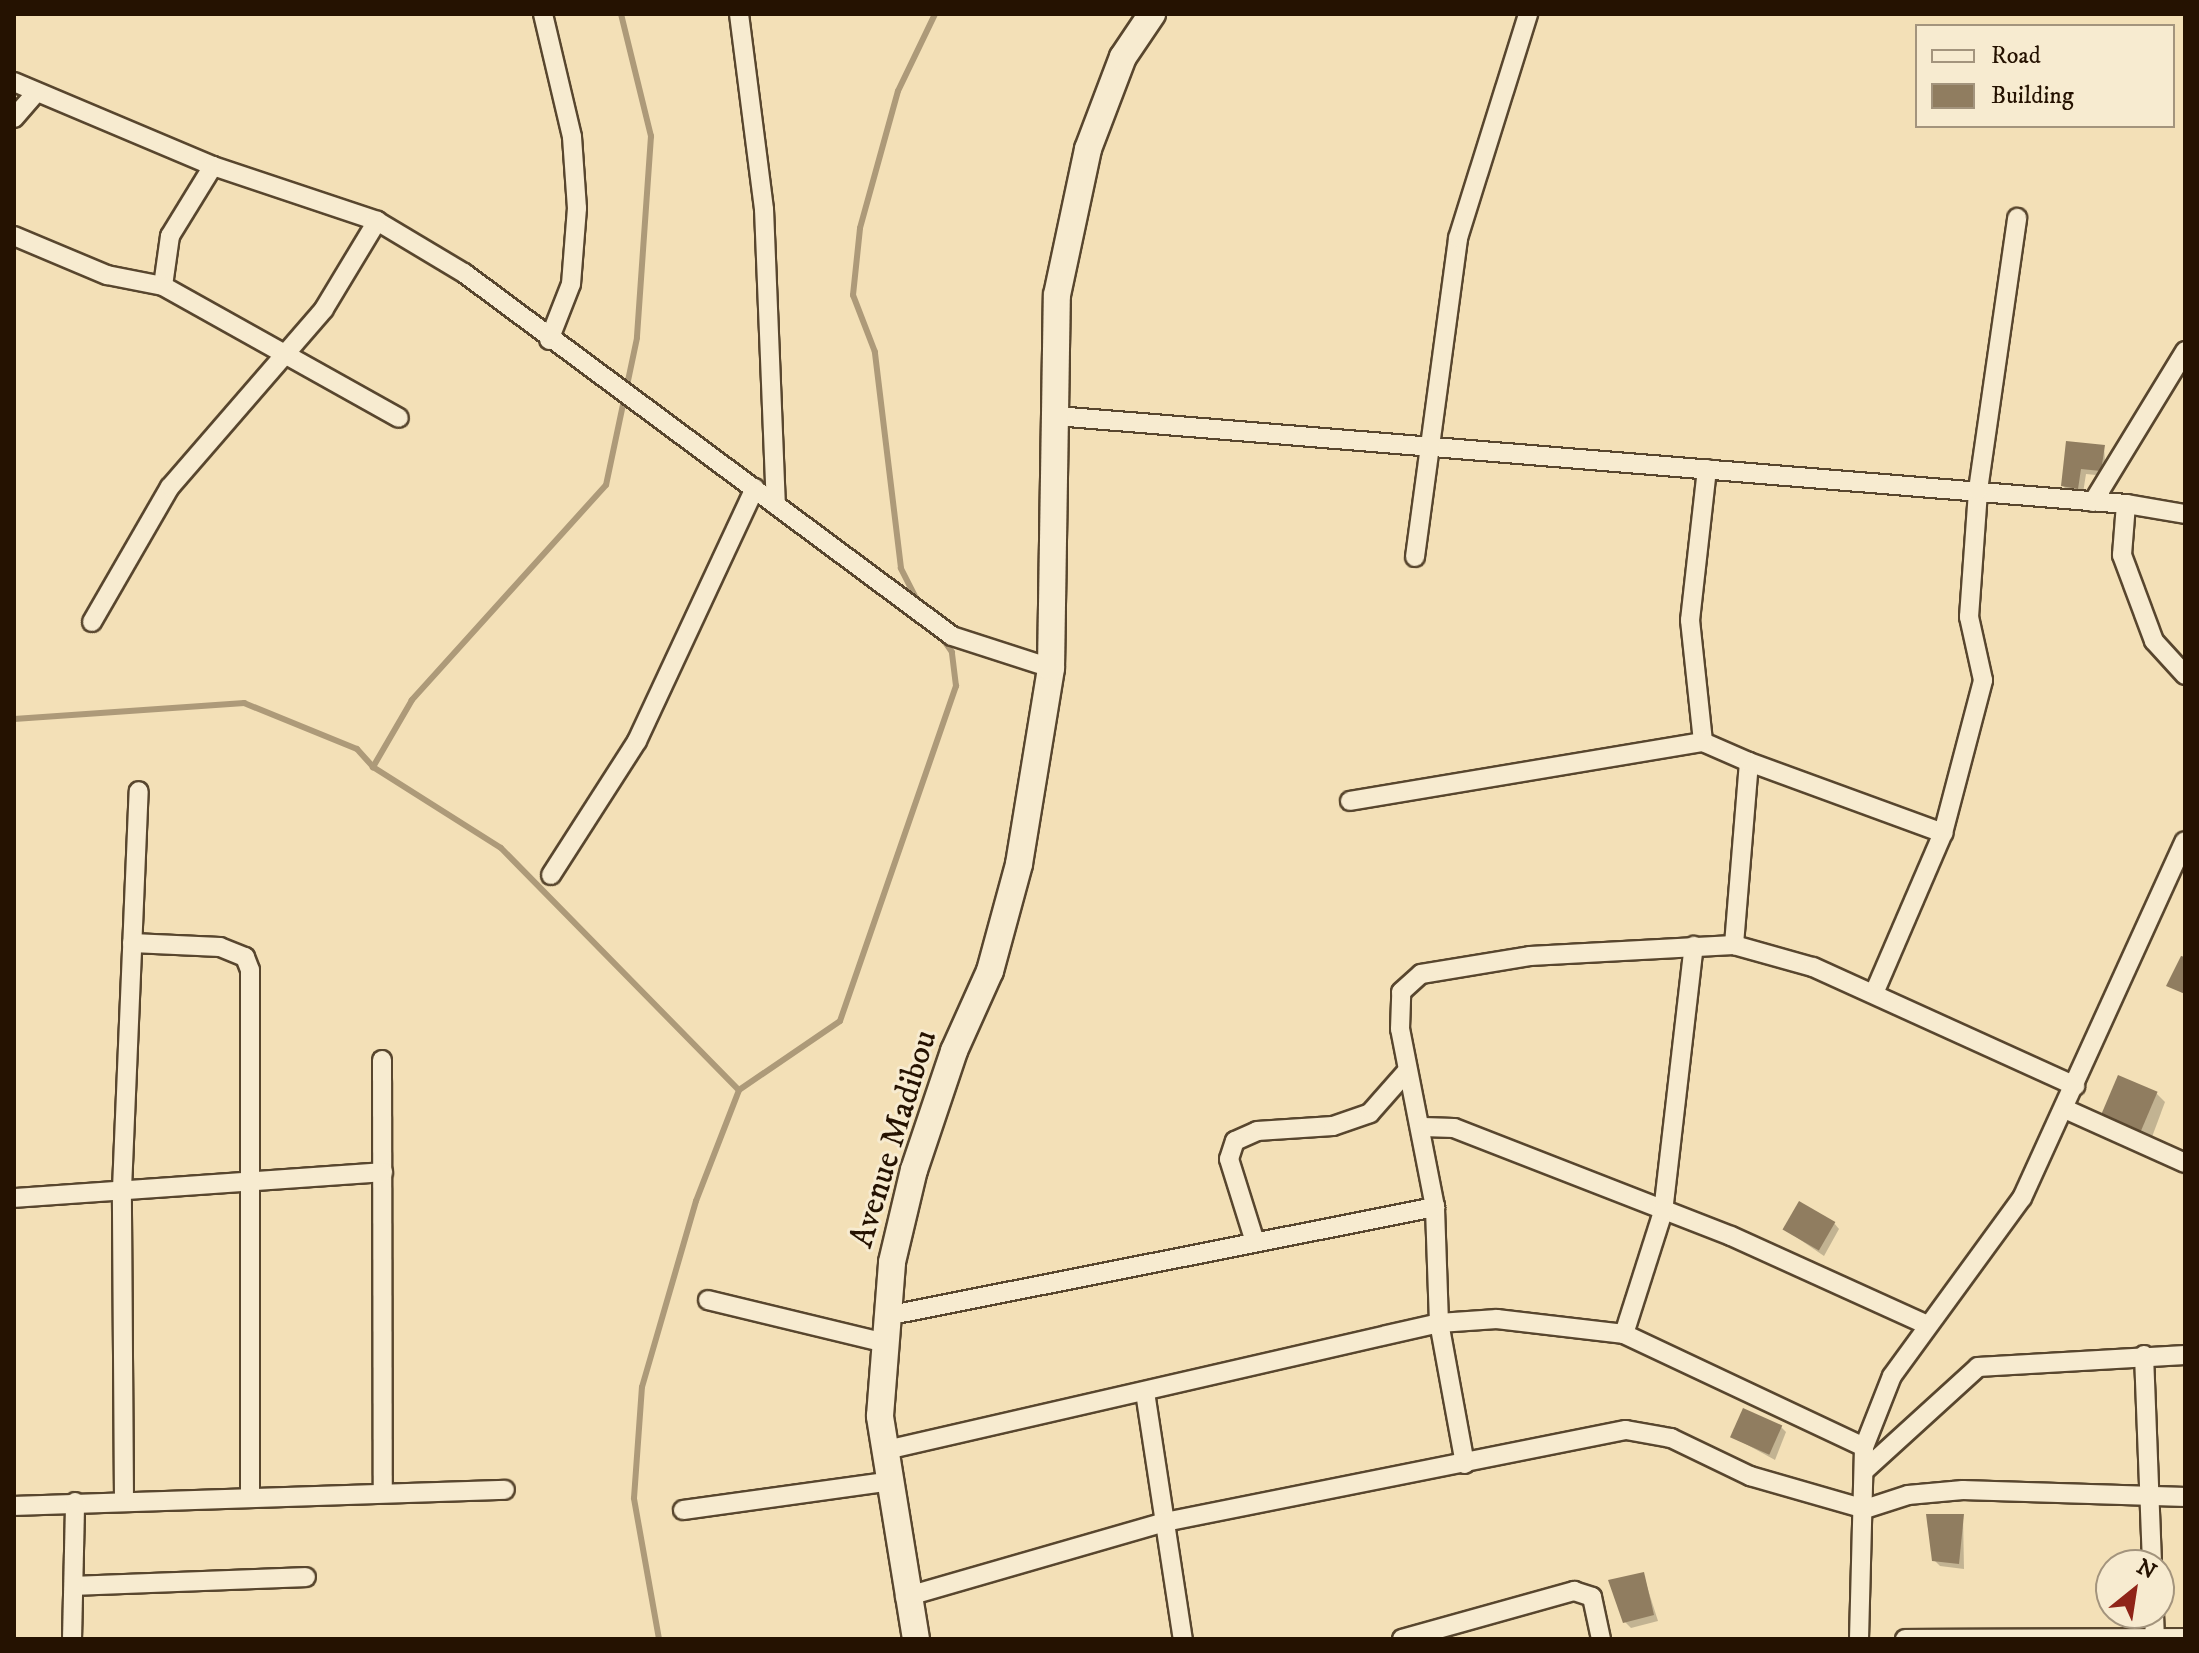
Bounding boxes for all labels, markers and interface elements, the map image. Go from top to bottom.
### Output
legend [1915,24,2175,128]
text: Road [1991,41,2041,71]
text: Building [1991,81,2074,111]
street label: Avenue Madibou [842,1025,946,1253]
north arrow [2095,1549,2175,1629]
text: N [2132,1553,2161,1586]

